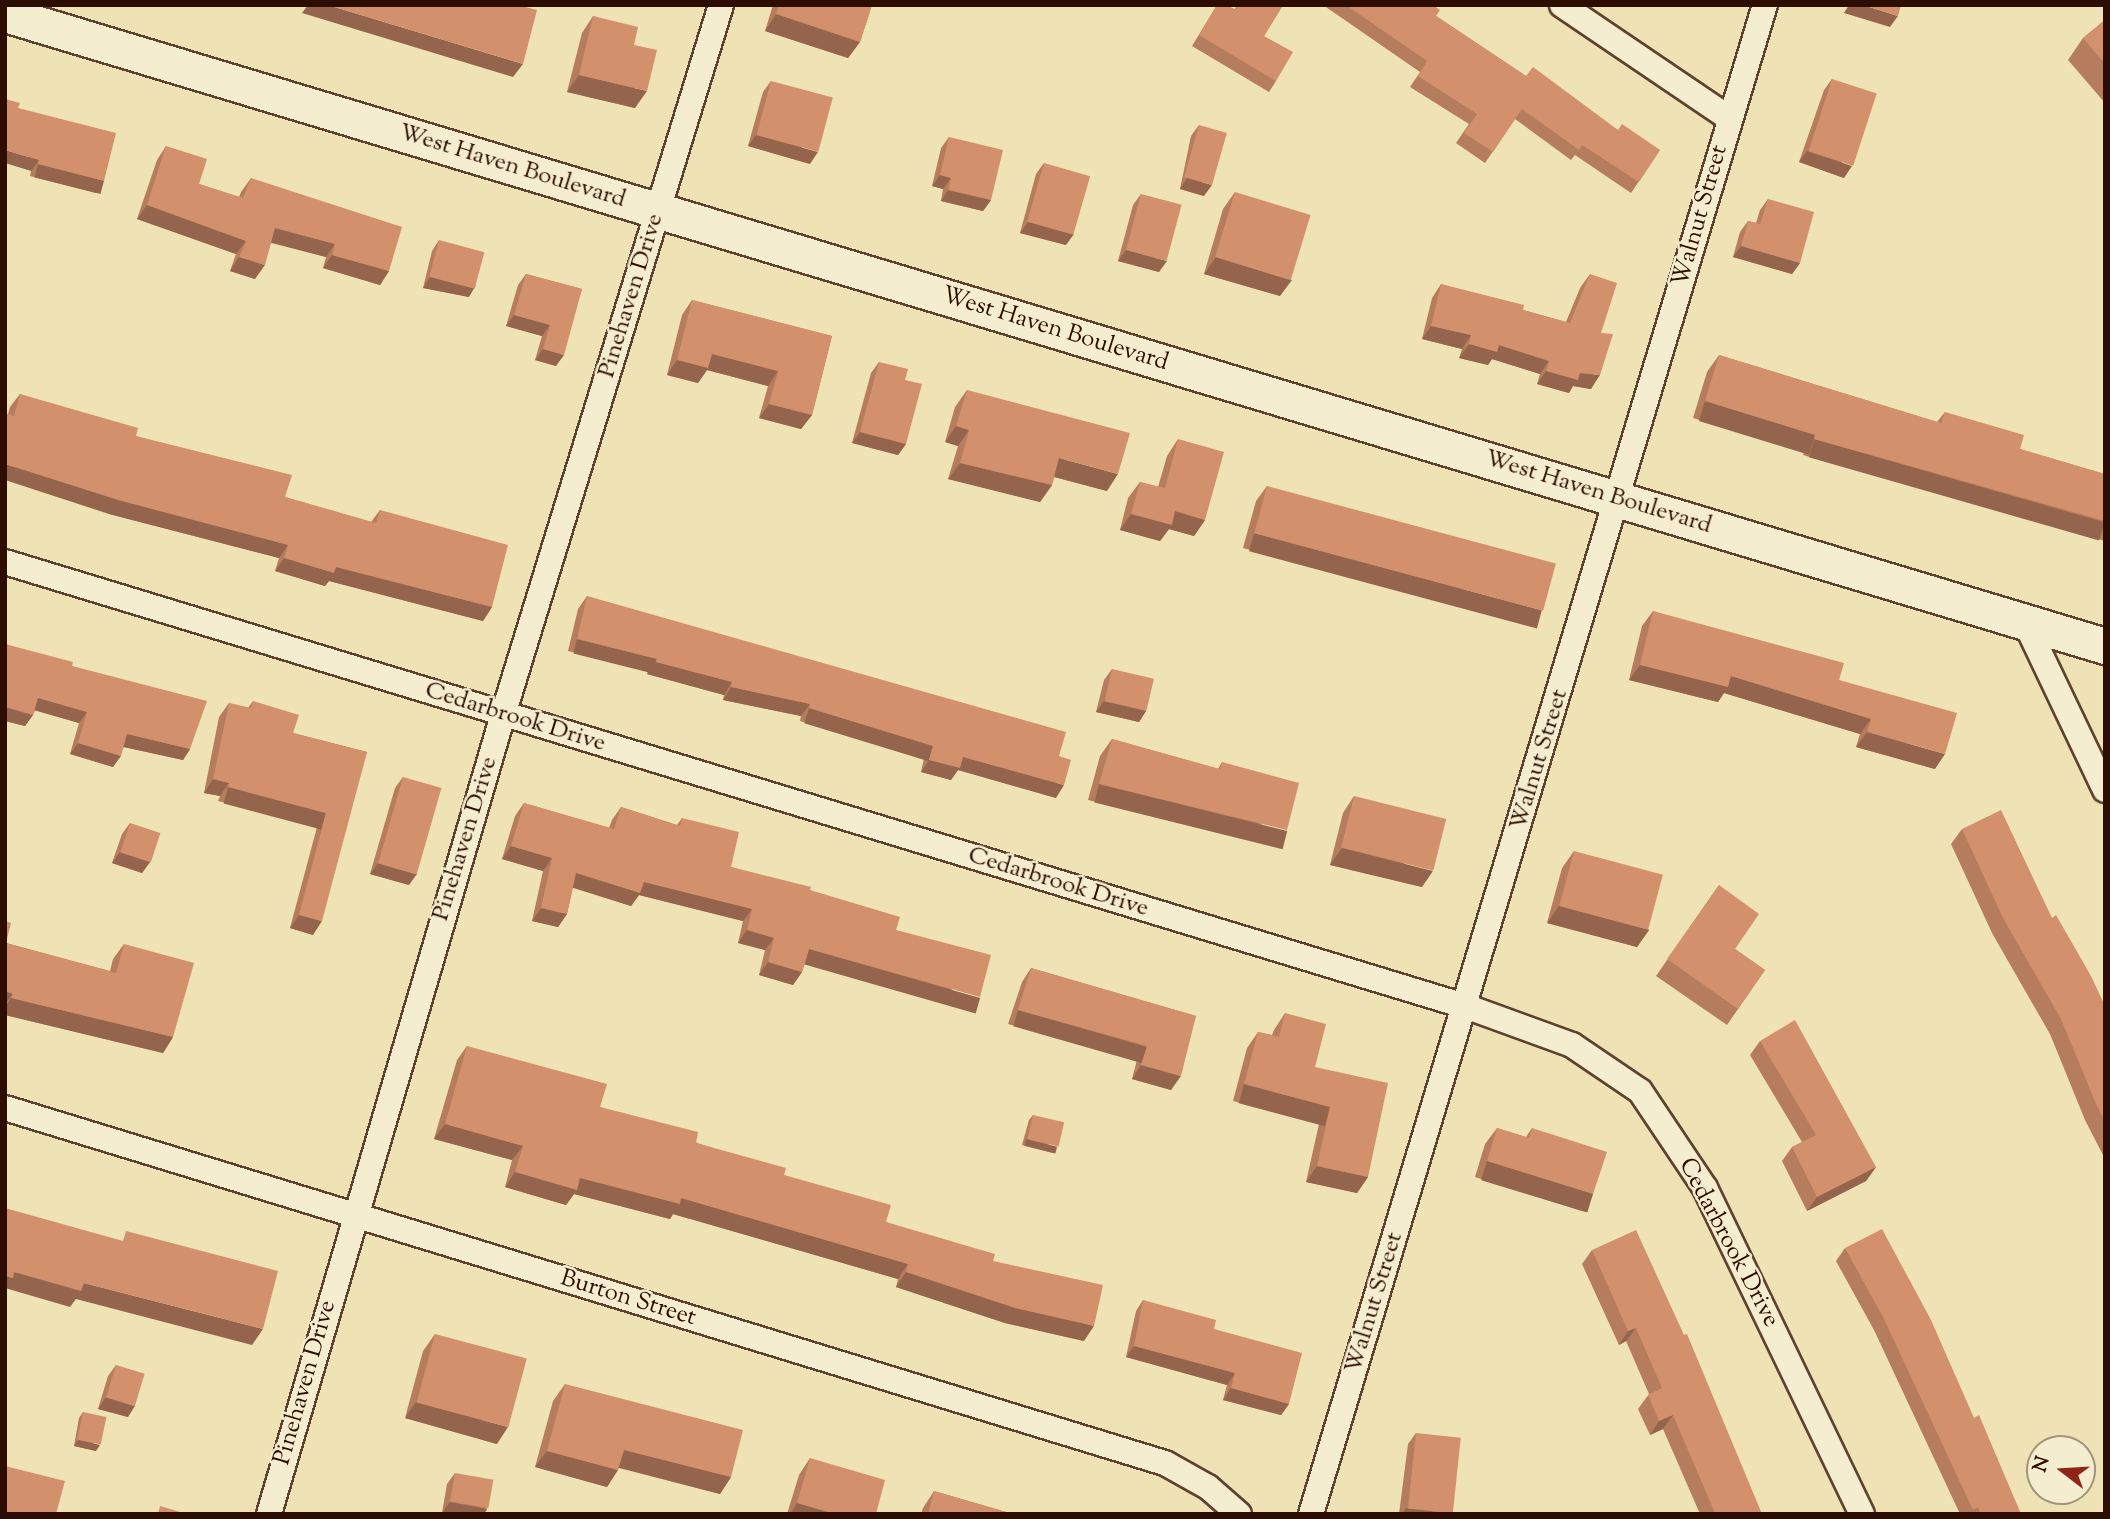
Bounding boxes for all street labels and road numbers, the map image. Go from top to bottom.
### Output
street label: West Haven Boulevard [395,119,629,215]
street label: Walnut Street [1667,142,1735,290]
street label: Pinehaven Drive [593,211,671,381]
street label: West Haven Boulevard [938,282,1172,378]
street label: West Haven Boulevard [1481,445,1715,541]
street label: Cedarbrook Drive [421,677,609,759]
street label: Walnut Street [1505,686,1575,834]
street label: Pinehaven Drive [427,754,505,924]
street label: Cedarbrook Drive [964,842,1152,924]
street label: Cedarbrook Drive [1671,1154,1785,1332]
street label: Walnut Street [1340,1229,1410,1377]
street label: Burton Street [557,1265,699,1333]
street label: Pinehaven Drive [269,1297,343,1469]

